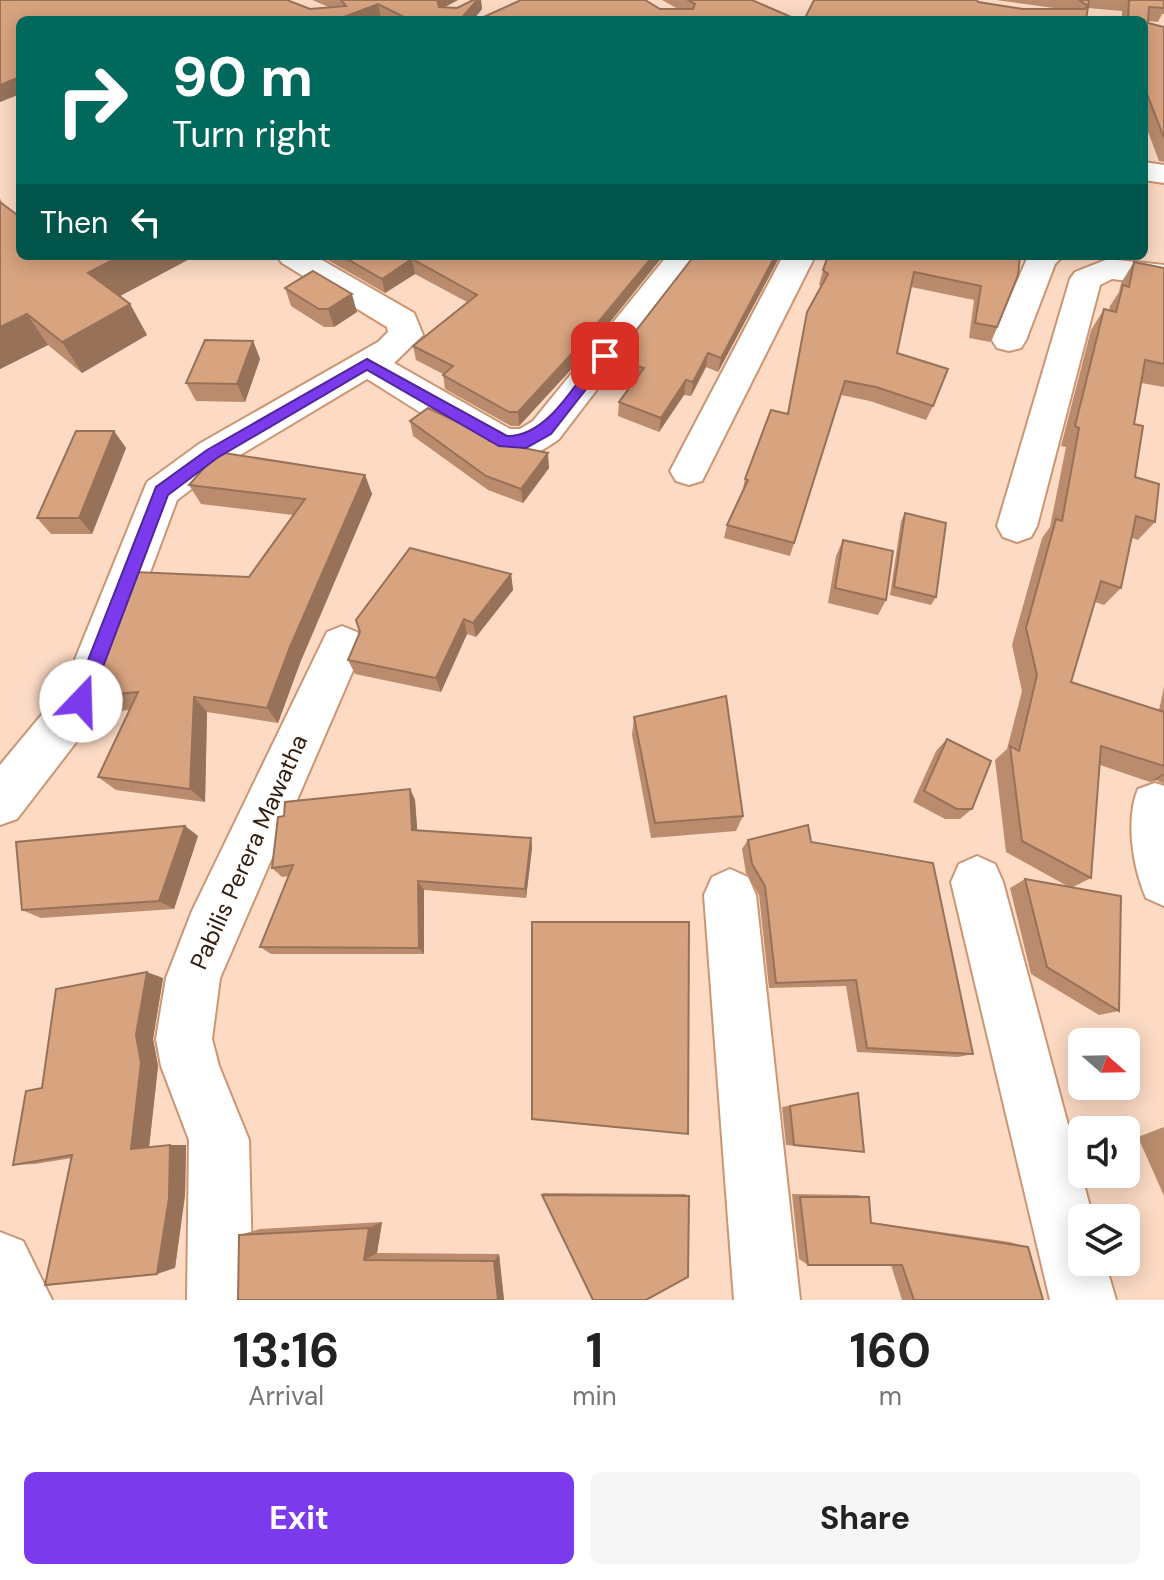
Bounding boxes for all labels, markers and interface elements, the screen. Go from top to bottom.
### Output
text: 90 m [172,40,313,113]
icon: right [40,48,144,152]
text: Turn right [172,111,331,158]
icon: left [124,200,168,244]
text: Then [40,203,108,242]
pin [571,322,639,390]
icon: arrive [583,334,627,378]
position arrow [39,659,123,743]
street label: Pabilis Perera Mawatha [183,730,314,974]
north arrow [1068,1028,1140,1100]
map controls [1068,1028,1140,1276]
button: sound [1068,1116,1140,1188]
button: layers [1068,1204,1140,1276]
text: 13:16 [233,1319,339,1382]
text: 1 [586,1319,603,1382]
text: 160 [849,1319,931,1382]
text: Arrival [248,1379,324,1413]
text: min [572,1379,617,1413]
text: m [879,1379,902,1413]
button: Exit [24,1472,574,1564]
button: Share [590,1472,1140,1564]

